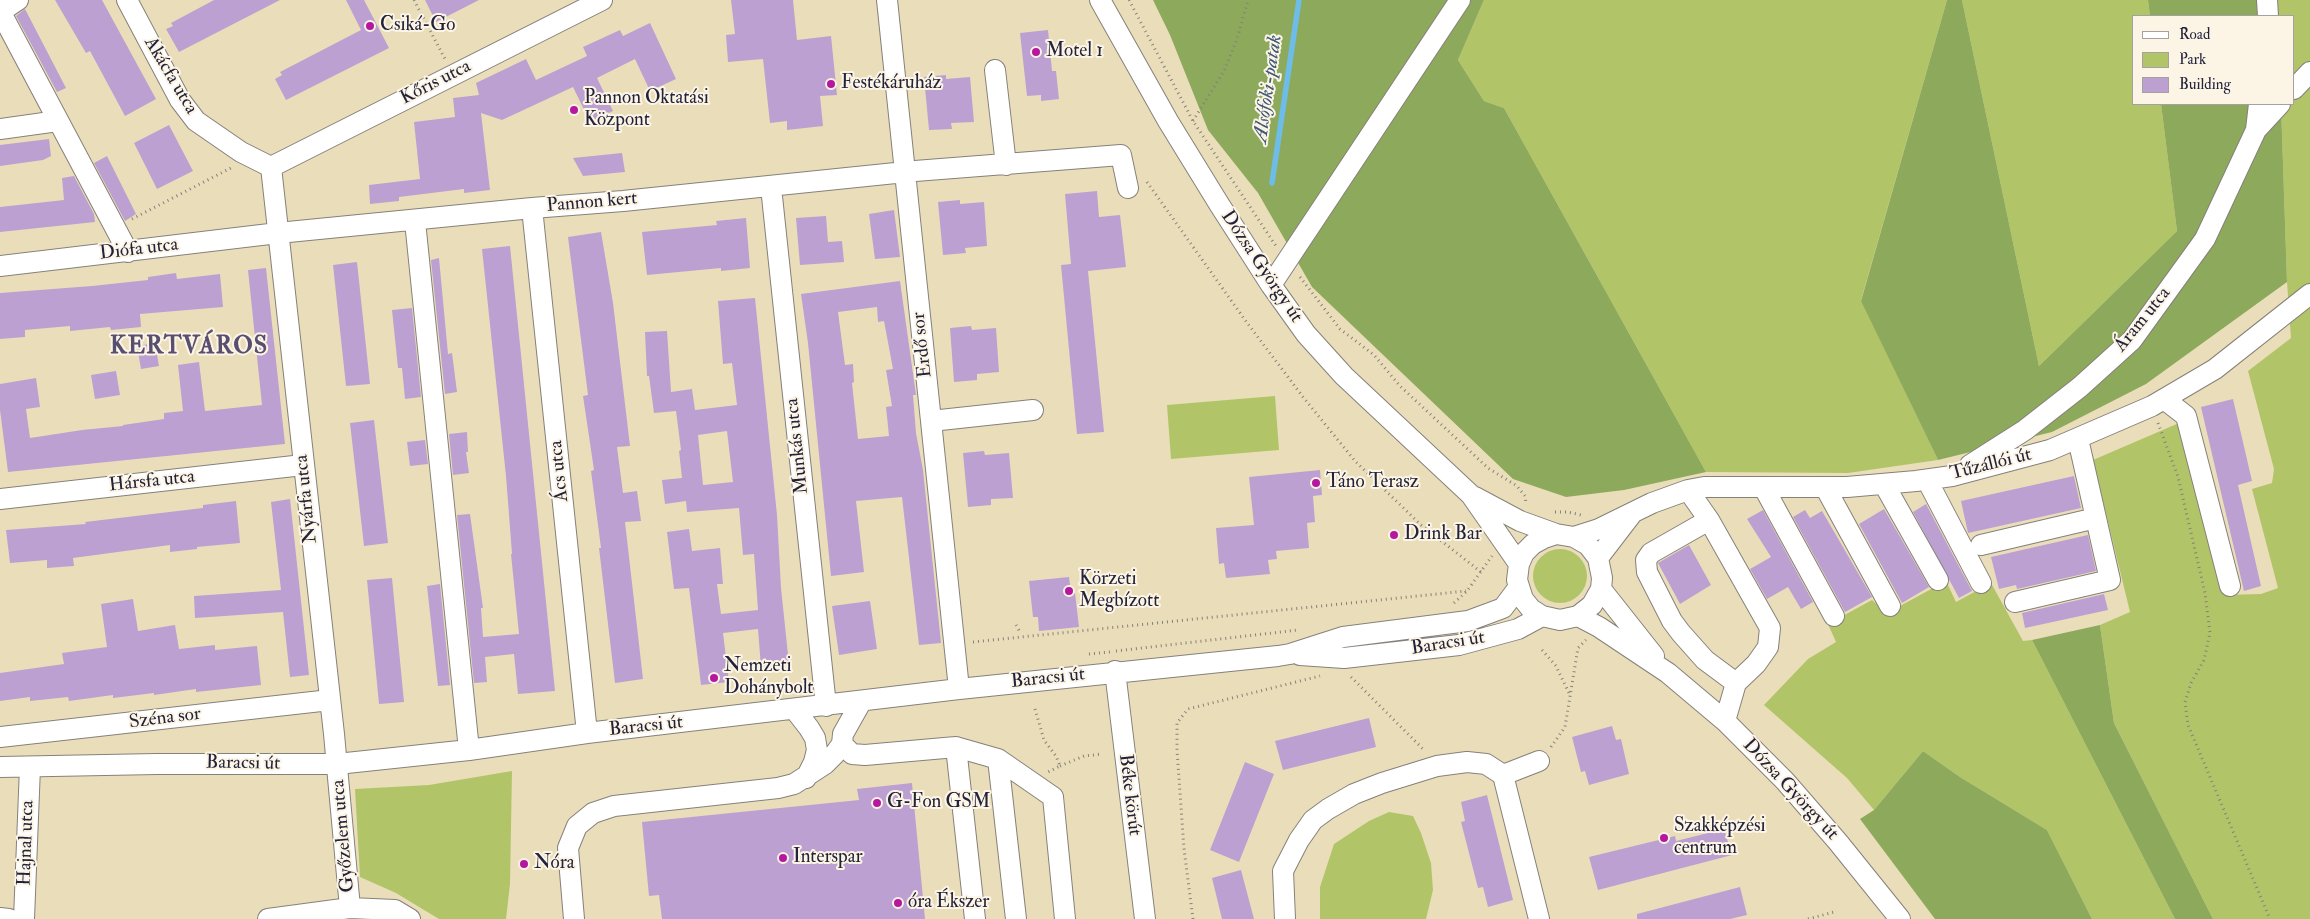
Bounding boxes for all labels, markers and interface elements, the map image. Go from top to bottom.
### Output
place label: Csiká-Go [380,15,455,37]
legend [2132,15,2295,105]
marker: Csiká-Go [364,20,376,32]
text: Road [2179,25,2210,44]
street label: Akácfa utca [138,33,202,119]
water label: Alsófoki-patak [1250,33,1288,145]
place label: Motel 1 [1046,41,1103,63]
marker: Motel 1 [1030,46,1042,58]
text: Park [2179,50,2206,69]
street label: Kőris utca [397,56,475,110]
place label: Festékáruház [841,73,942,95]
text: Building [2179,75,2231,94]
marker: Festékáruház [825,78,837,90]
place label: Pannon Oktatási Központ [584,88,709,132]
marker: Pannon Oktatási Központ [568,104,580,116]
street label: Pannon kert [546,188,638,218]
street label: Dózsa György út [1215,207,1307,327]
street label: Diófa utca [98,234,180,266]
street label: Áram utca [2110,283,2176,357]
street label: Erdő sor [908,311,938,379]
district label: KERTVÁROS [109,334,269,362]
street label: Munkás utca [782,397,814,495]
street label: Ács utca [545,439,575,503]
street label: Tűzállói út [1948,444,2034,486]
street label: Nyárfa utca [291,454,323,544]
street label: Hársfa utca [108,466,196,498]
place label: Táno Terasz [1326,472,1419,494]
marker: Táno Terasz [1310,477,1322,489]
place label: Drink Bar [1404,524,1482,546]
marker: Drink Bar [1388,529,1400,541]
place label: Körzeti Megbízott [1079,569,1159,613]
marker: Körzeti Megbízott [1063,585,1075,597]
street label: Baracsi út [1410,627,1486,661]
place label: Nemzeti Dohánybolt [724,656,814,700]
street label: Baracsi út [1010,664,1086,694]
marker: Nemzeti Dohánybolt [708,672,720,684]
street label: Széna sor [128,703,202,735]
street label: Baracsi út [608,712,684,742]
street label: Dózsa György út [1737,735,1843,845]
street label: Baracsi út [206,752,280,776]
street label: Béke körút [1113,753,1145,837]
street label: Győzelem utca [328,779,360,893]
place label: G-Fon GSM [887,792,990,814]
marker: G-Fon GSM [871,797,883,809]
street label: Hajnal utca [14,800,40,886]
place label: Szakképzési centrum [1674,816,1766,860]
marker: Szakképzési centrum [1658,832,1670,844]
place label: Interspar [793,847,863,869]
marker: Interspar [777,852,789,864]
place label: Nóra [534,853,575,875]
marker: Nóra [518,858,530,870]
place label: óra Ékszer [908,892,989,914]
marker: óra Ékszer [892,897,904,909]

